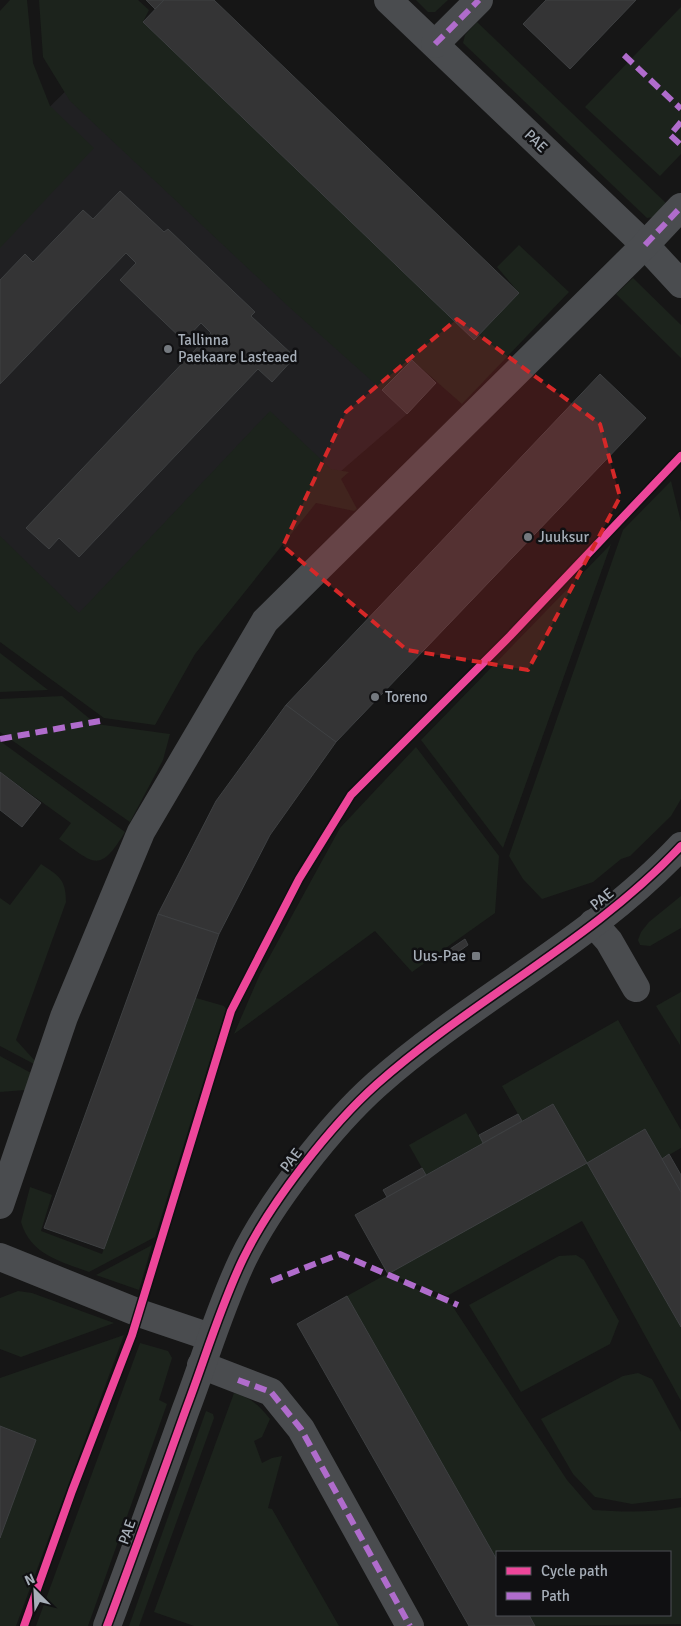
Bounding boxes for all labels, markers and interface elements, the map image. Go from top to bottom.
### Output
street label: PAE [521,126,551,156]
place label: Tallinna Paekaare Lasteaed [178,331,298,366]
marker: Tallinna Paekaare Lasteaed [162,343,174,355]
place label: Juuksur [538,528,589,546]
marker: Juuksur [522,531,534,543]
place label: Toreno [385,688,428,706]
marker: Toreno [369,691,381,703]
street label: PAE [587,884,617,914]
place label: Uus-Pae [413,947,466,965]
marker: Uus-Pae [470,950,482,962]
street label: PAE [276,1145,306,1175]
street label: PAE [114,1517,140,1547]
legend [496,1551,671,1616]
text: Cycle path [541,1562,608,1580]
north arrow [10,1566,60,1616]
text: N [22,1570,38,1589]
text: Path [541,1587,570,1605]

